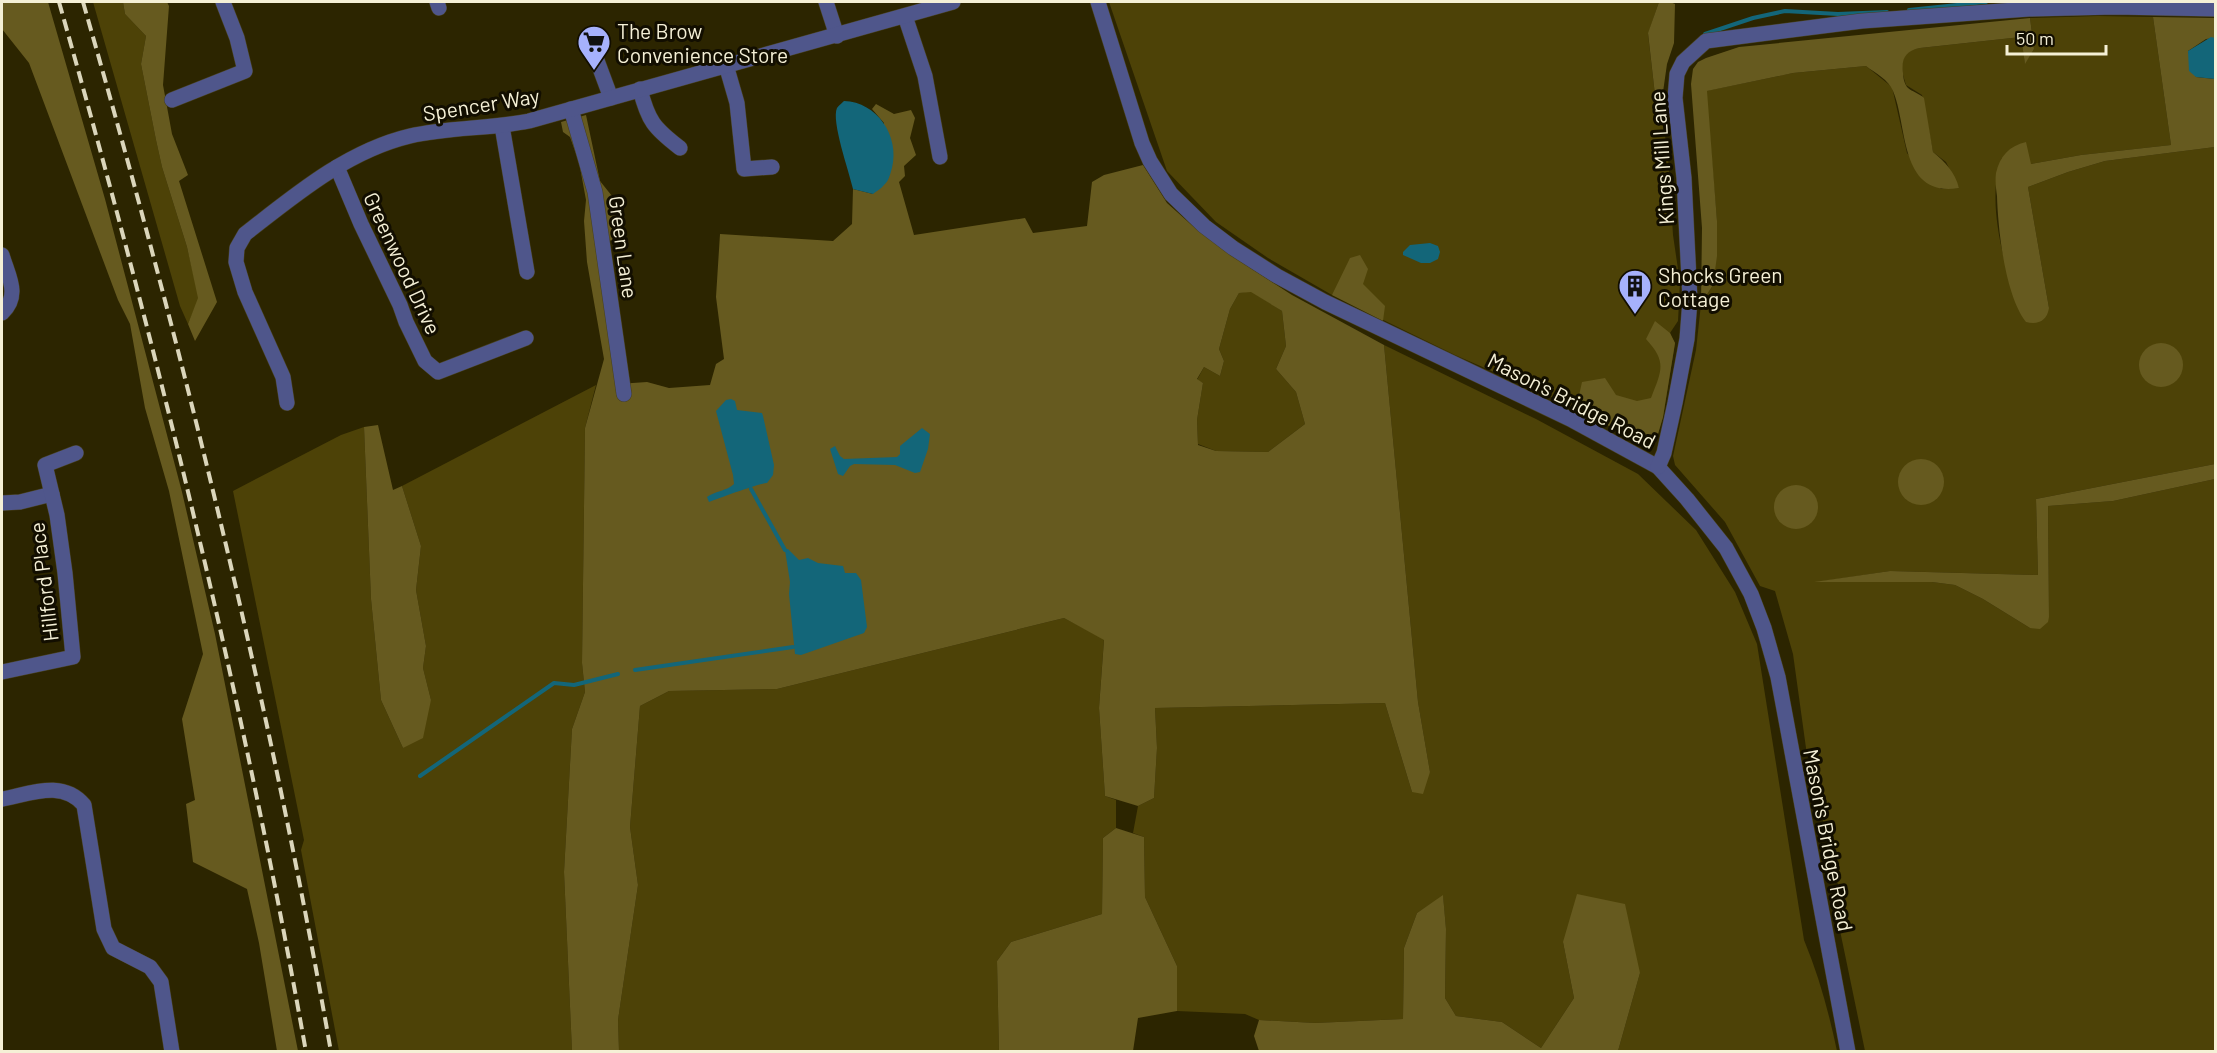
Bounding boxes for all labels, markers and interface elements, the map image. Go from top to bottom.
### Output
place label: The Brow Convenience Store [617,18,788,67]
scale bar [2007,18,2106,56]
supermarket icon: The Brow Convenience Store [576,24,612,71]
text: 50 m [2016,27,2054,49]
street label: Spencer Way [421,82,541,126]
street label: Kings Mill Lane [1644,90,1678,226]
street label: Greenwood Drive [359,188,447,338]
street label: Green Lane [604,194,644,300]
place label: Shocks Green Cottage [1658,262,1783,311]
building icon: Shocks Green Cottage [1617,268,1653,315]
street label: Mason's Bridge Road [1484,347,1660,453]
street label: Hillford Place [23,521,63,643]
street label: Mason's Bridge Road [1799,747,1859,933]

